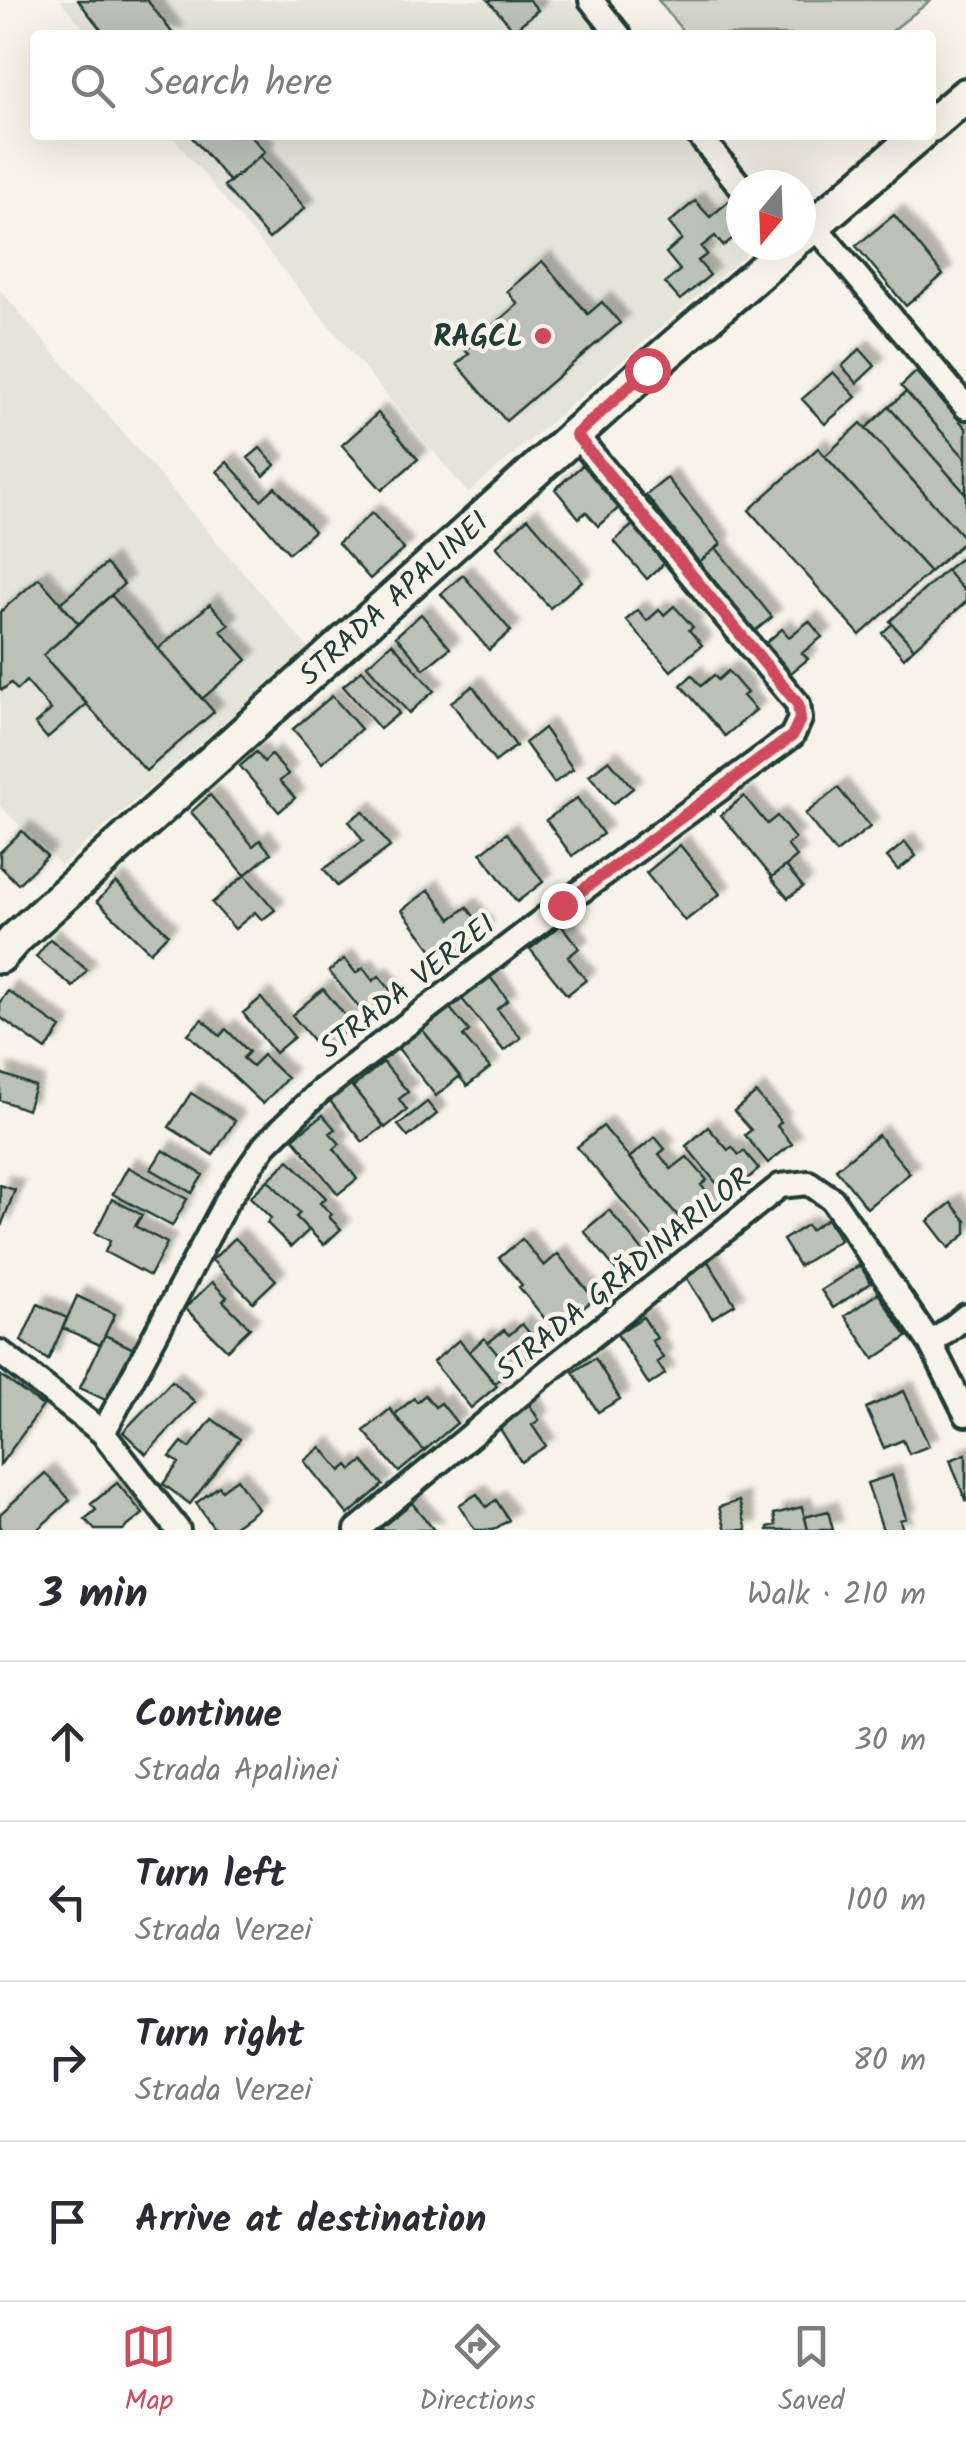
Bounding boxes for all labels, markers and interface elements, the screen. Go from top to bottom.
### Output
search box [30,30,936,140]
text: Search here [145,55,332,115]
icon: search [65,58,120,113]
north arrow [726,170,816,260]
place label: RAGCL [433,314,523,362]
marker: RAGCL [532,325,554,347]
route start [625,348,671,394]
street label: STRADA APALINEI [288,500,501,699]
route end [540,883,586,929]
street label: STRADA VERZEI [309,903,507,1072]
street label: STRADA GRĂDINARILOR [486,1157,763,1394]
text: 3 min [40,1562,148,1629]
text: Walk · 210 m [747,1570,926,1621]
text: Continue [135,1686,282,1746]
icon: ahead [40,1714,95,1769]
text: 30 m [853,1716,926,1767]
text: Strada Apalinei [135,1746,338,1797]
text: Turn left [135,1846,286,1906]
icon: left [40,1874,95,1929]
text: 100 m [846,1876,926,1927]
text: Strada Verzei [135,1906,312,1957]
text: Turn right [135,2006,304,2066]
icon: right [40,2034,95,2089]
text: 80 m [852,2036,926,2087]
text: Strada Verzei [135,2066,312,2117]
text: Arrive at destination [135,2191,486,2251]
icon: arrive [40,2194,95,2249]
tab: Map [121,2319,176,2424]
tab: Directions [419,2319,535,2424]
tab: Saved [778,2319,845,2424]

